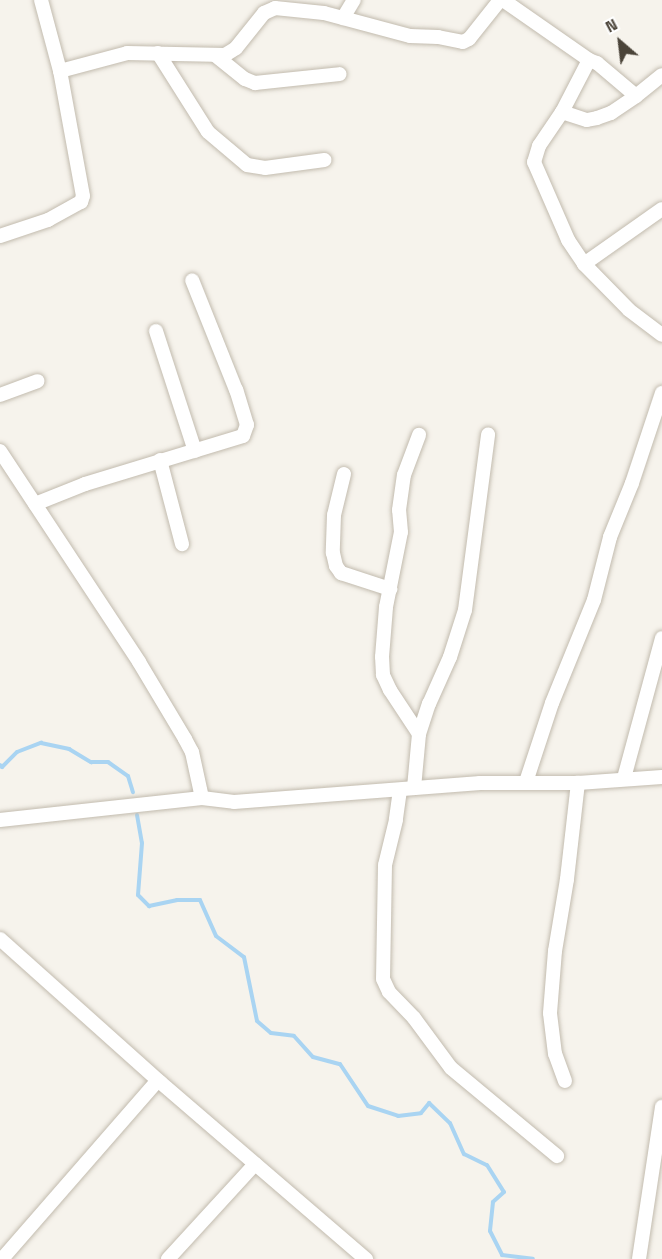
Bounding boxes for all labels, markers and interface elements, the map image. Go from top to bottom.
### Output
north arrow [590,12,650,72]
text: N [602,14,621,37]

